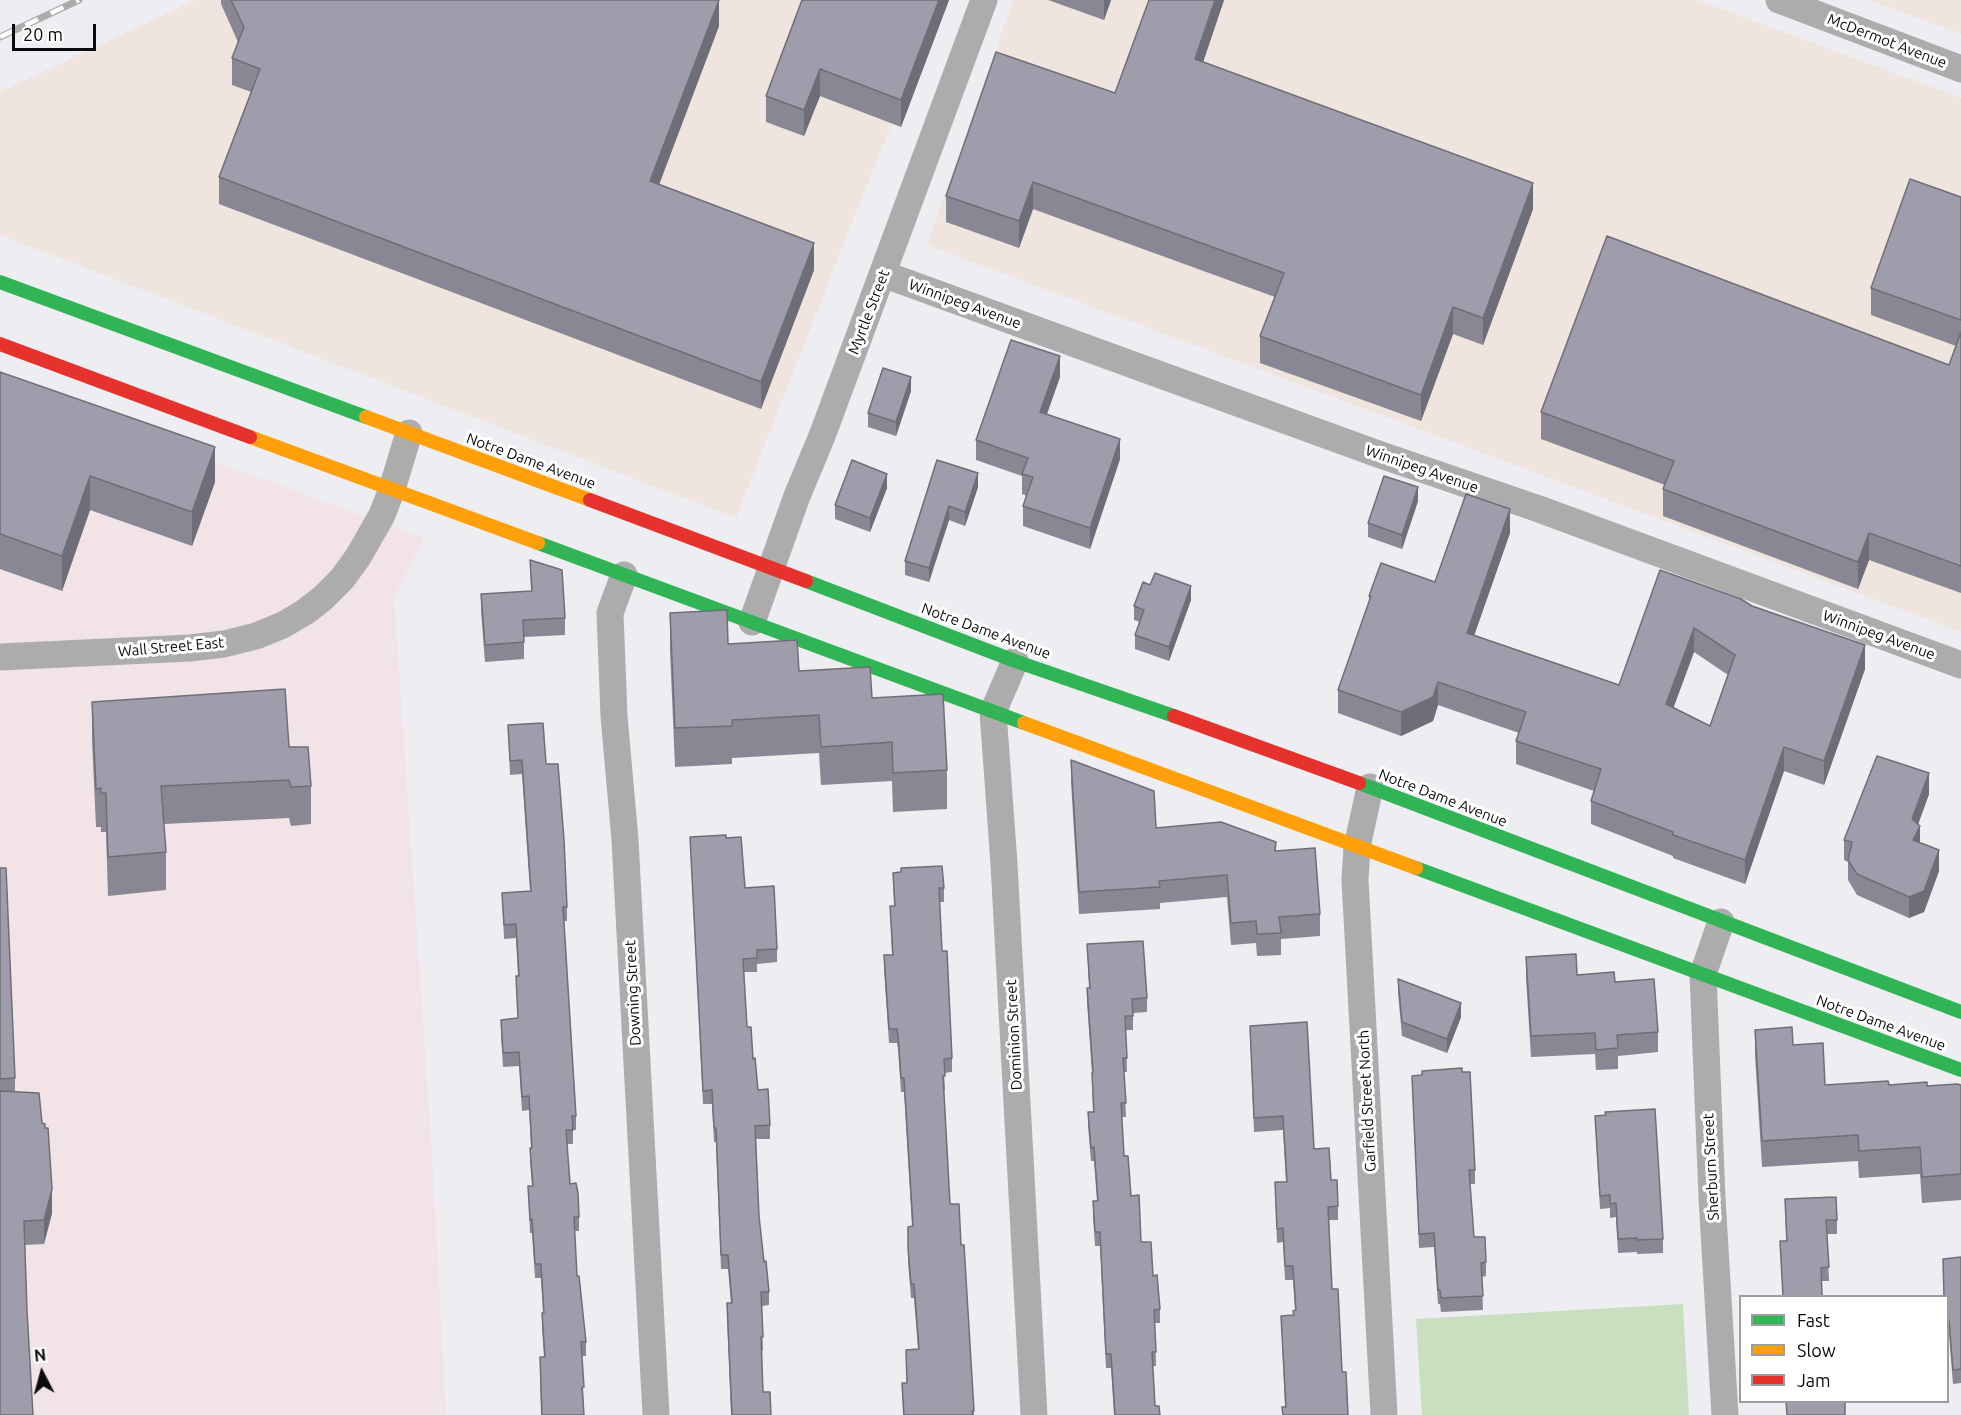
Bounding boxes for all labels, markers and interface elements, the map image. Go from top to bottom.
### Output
street label: McDermot Avenue [1825,10,1949,72]
scale bar [15,12,99,50]
text: 20 m [23,24,63,44]
street label: Myrtle Street [845,267,893,357]
street label: Winnipeg Avenue [906,275,1024,333]
street label: Notre Dame Avenue [464,429,598,493]
street label: Winnipeg Avenue [1363,441,1481,497]
street label: Notre Dame Avenue [919,599,1053,663]
street label: Winnipeg Avenue [1820,606,1938,664]
street label: Wall Street East [117,633,225,661]
street label: Notre Dame Avenue [1376,765,1510,831]
street label: Downing Street [621,940,645,1046]
street label: Dominion Street [1002,979,1026,1091]
street label: Notre Dame Avenue [1814,991,1948,1055]
street label: Garfield Street North [1354,1030,1380,1172]
street label: Sherburn Street [1699,1113,1723,1221]
legend [1739,1295,1949,1403]
text: Fast [1797,1310,1830,1330]
text: Slow [1797,1340,1836,1360]
north arrow [12,1343,72,1403]
text: N [33,1346,47,1365]
text: Jam [1797,1370,1831,1390]

